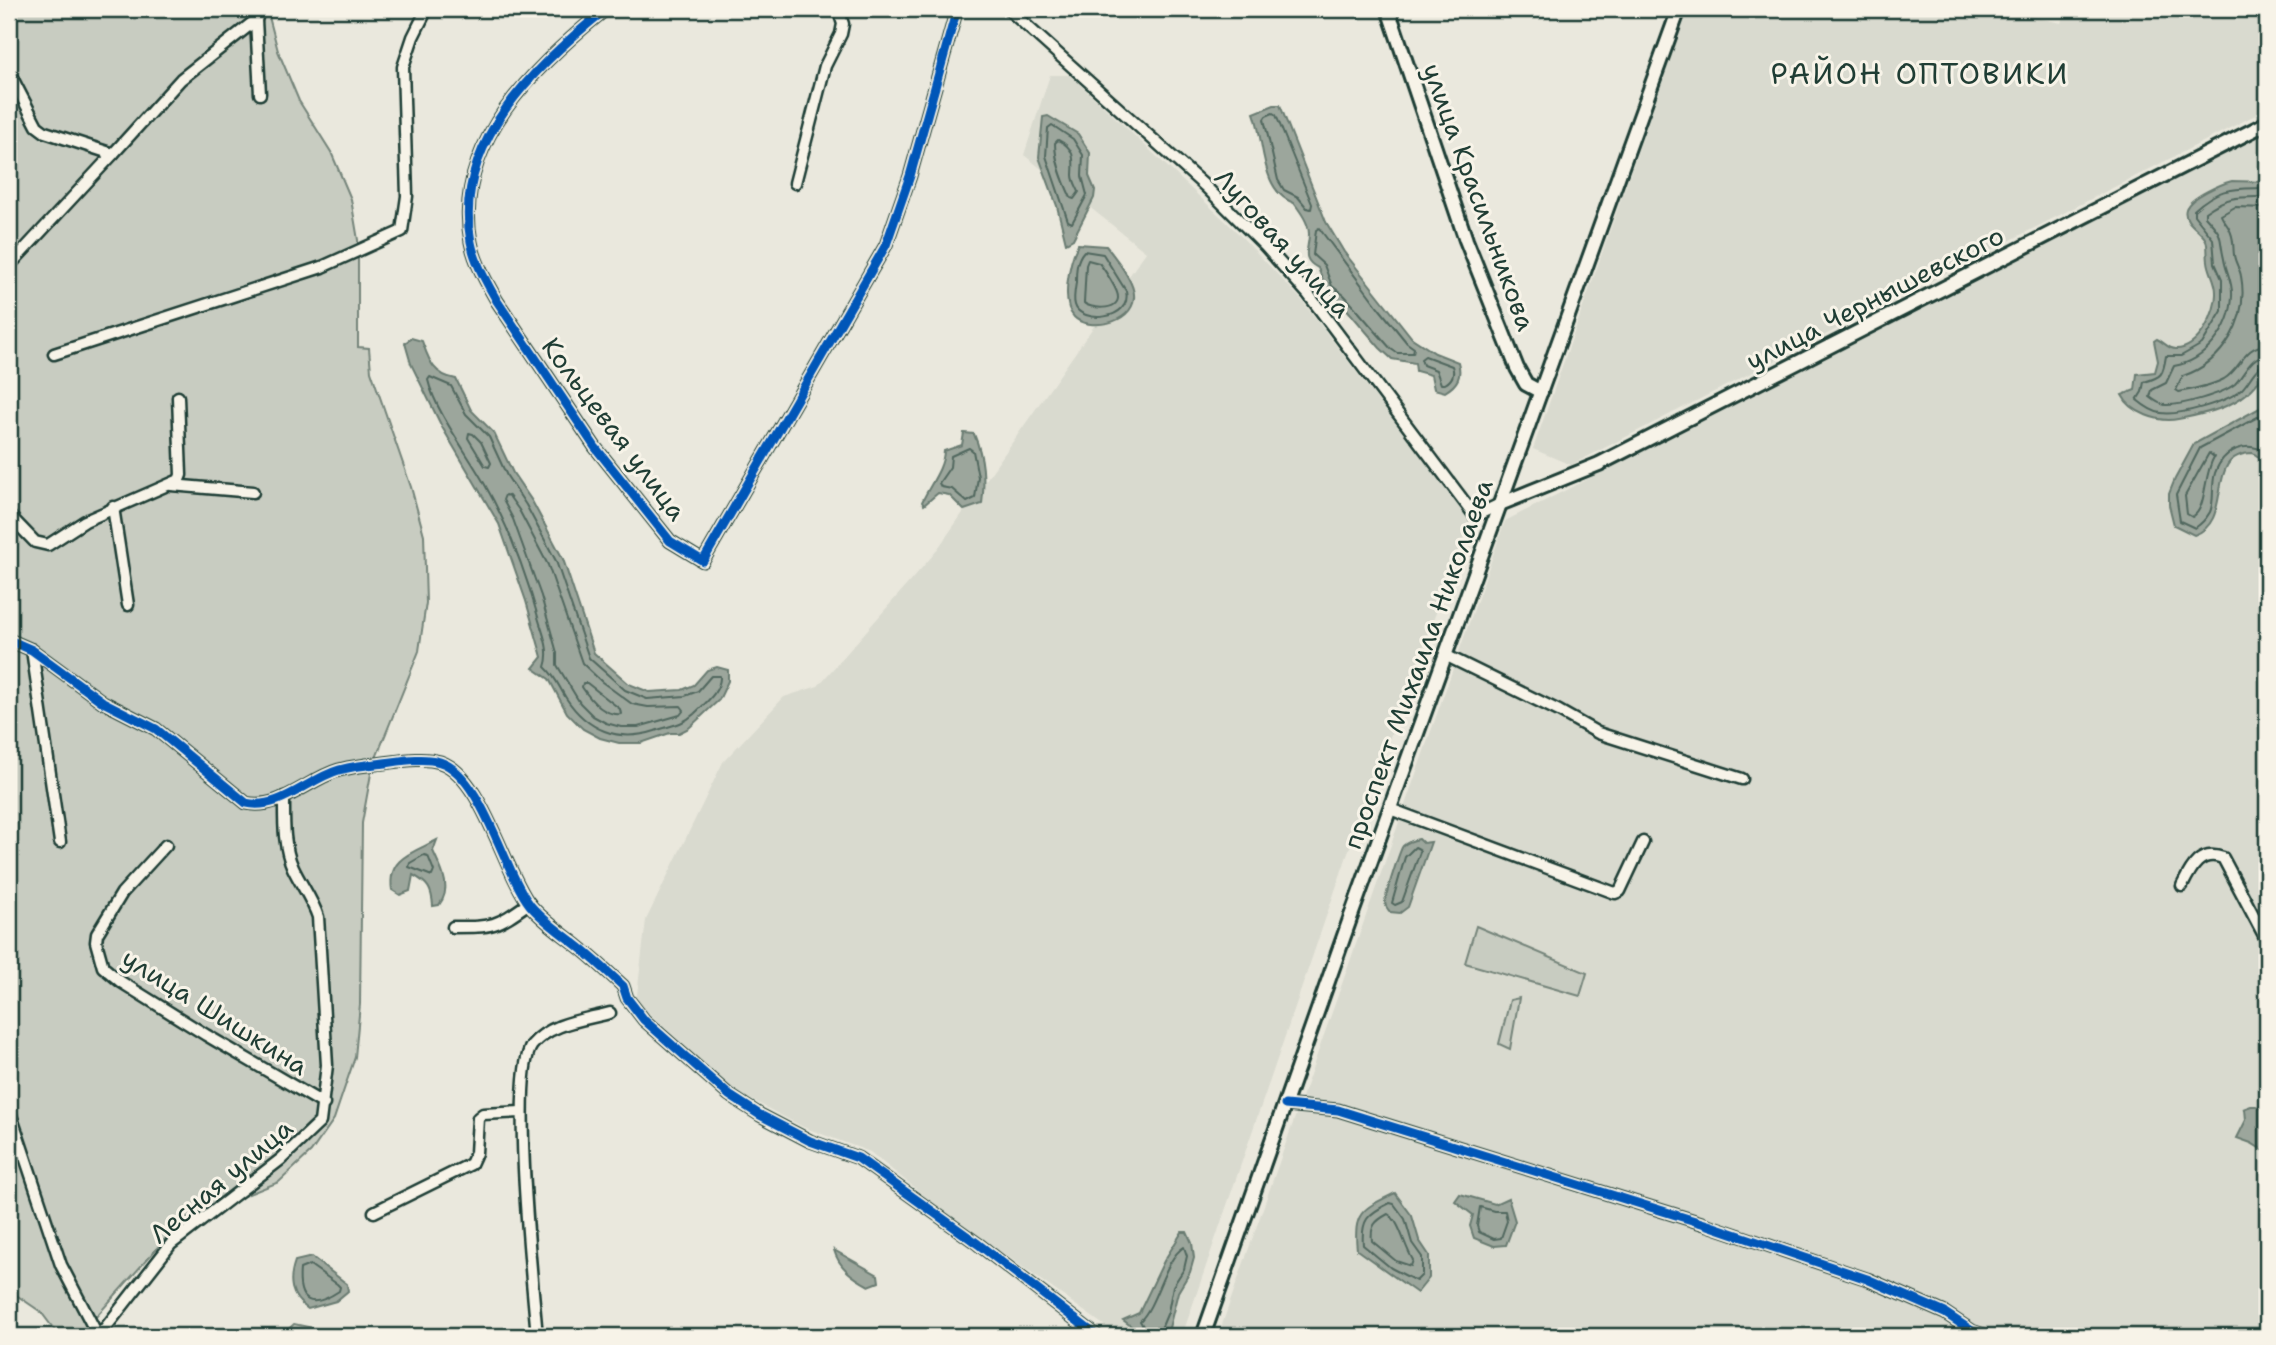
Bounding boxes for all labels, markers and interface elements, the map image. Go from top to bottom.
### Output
district label: РАЙОН ОПТОВИКИ [1770,53,2070,94]
street label: улица Красильникова [1415,58,1544,335]
street label: Луговая улица [1207,161,1360,325]
street label: улица Чернышевского [1740,217,2010,378]
street label: Кольцевая улица [534,330,695,527]
street label: проспект Михаила Николаева [1334,474,1501,854]
street label: улица Шишкина [115,940,315,1083]
street label: Лесная улица [142,1110,300,1251]

